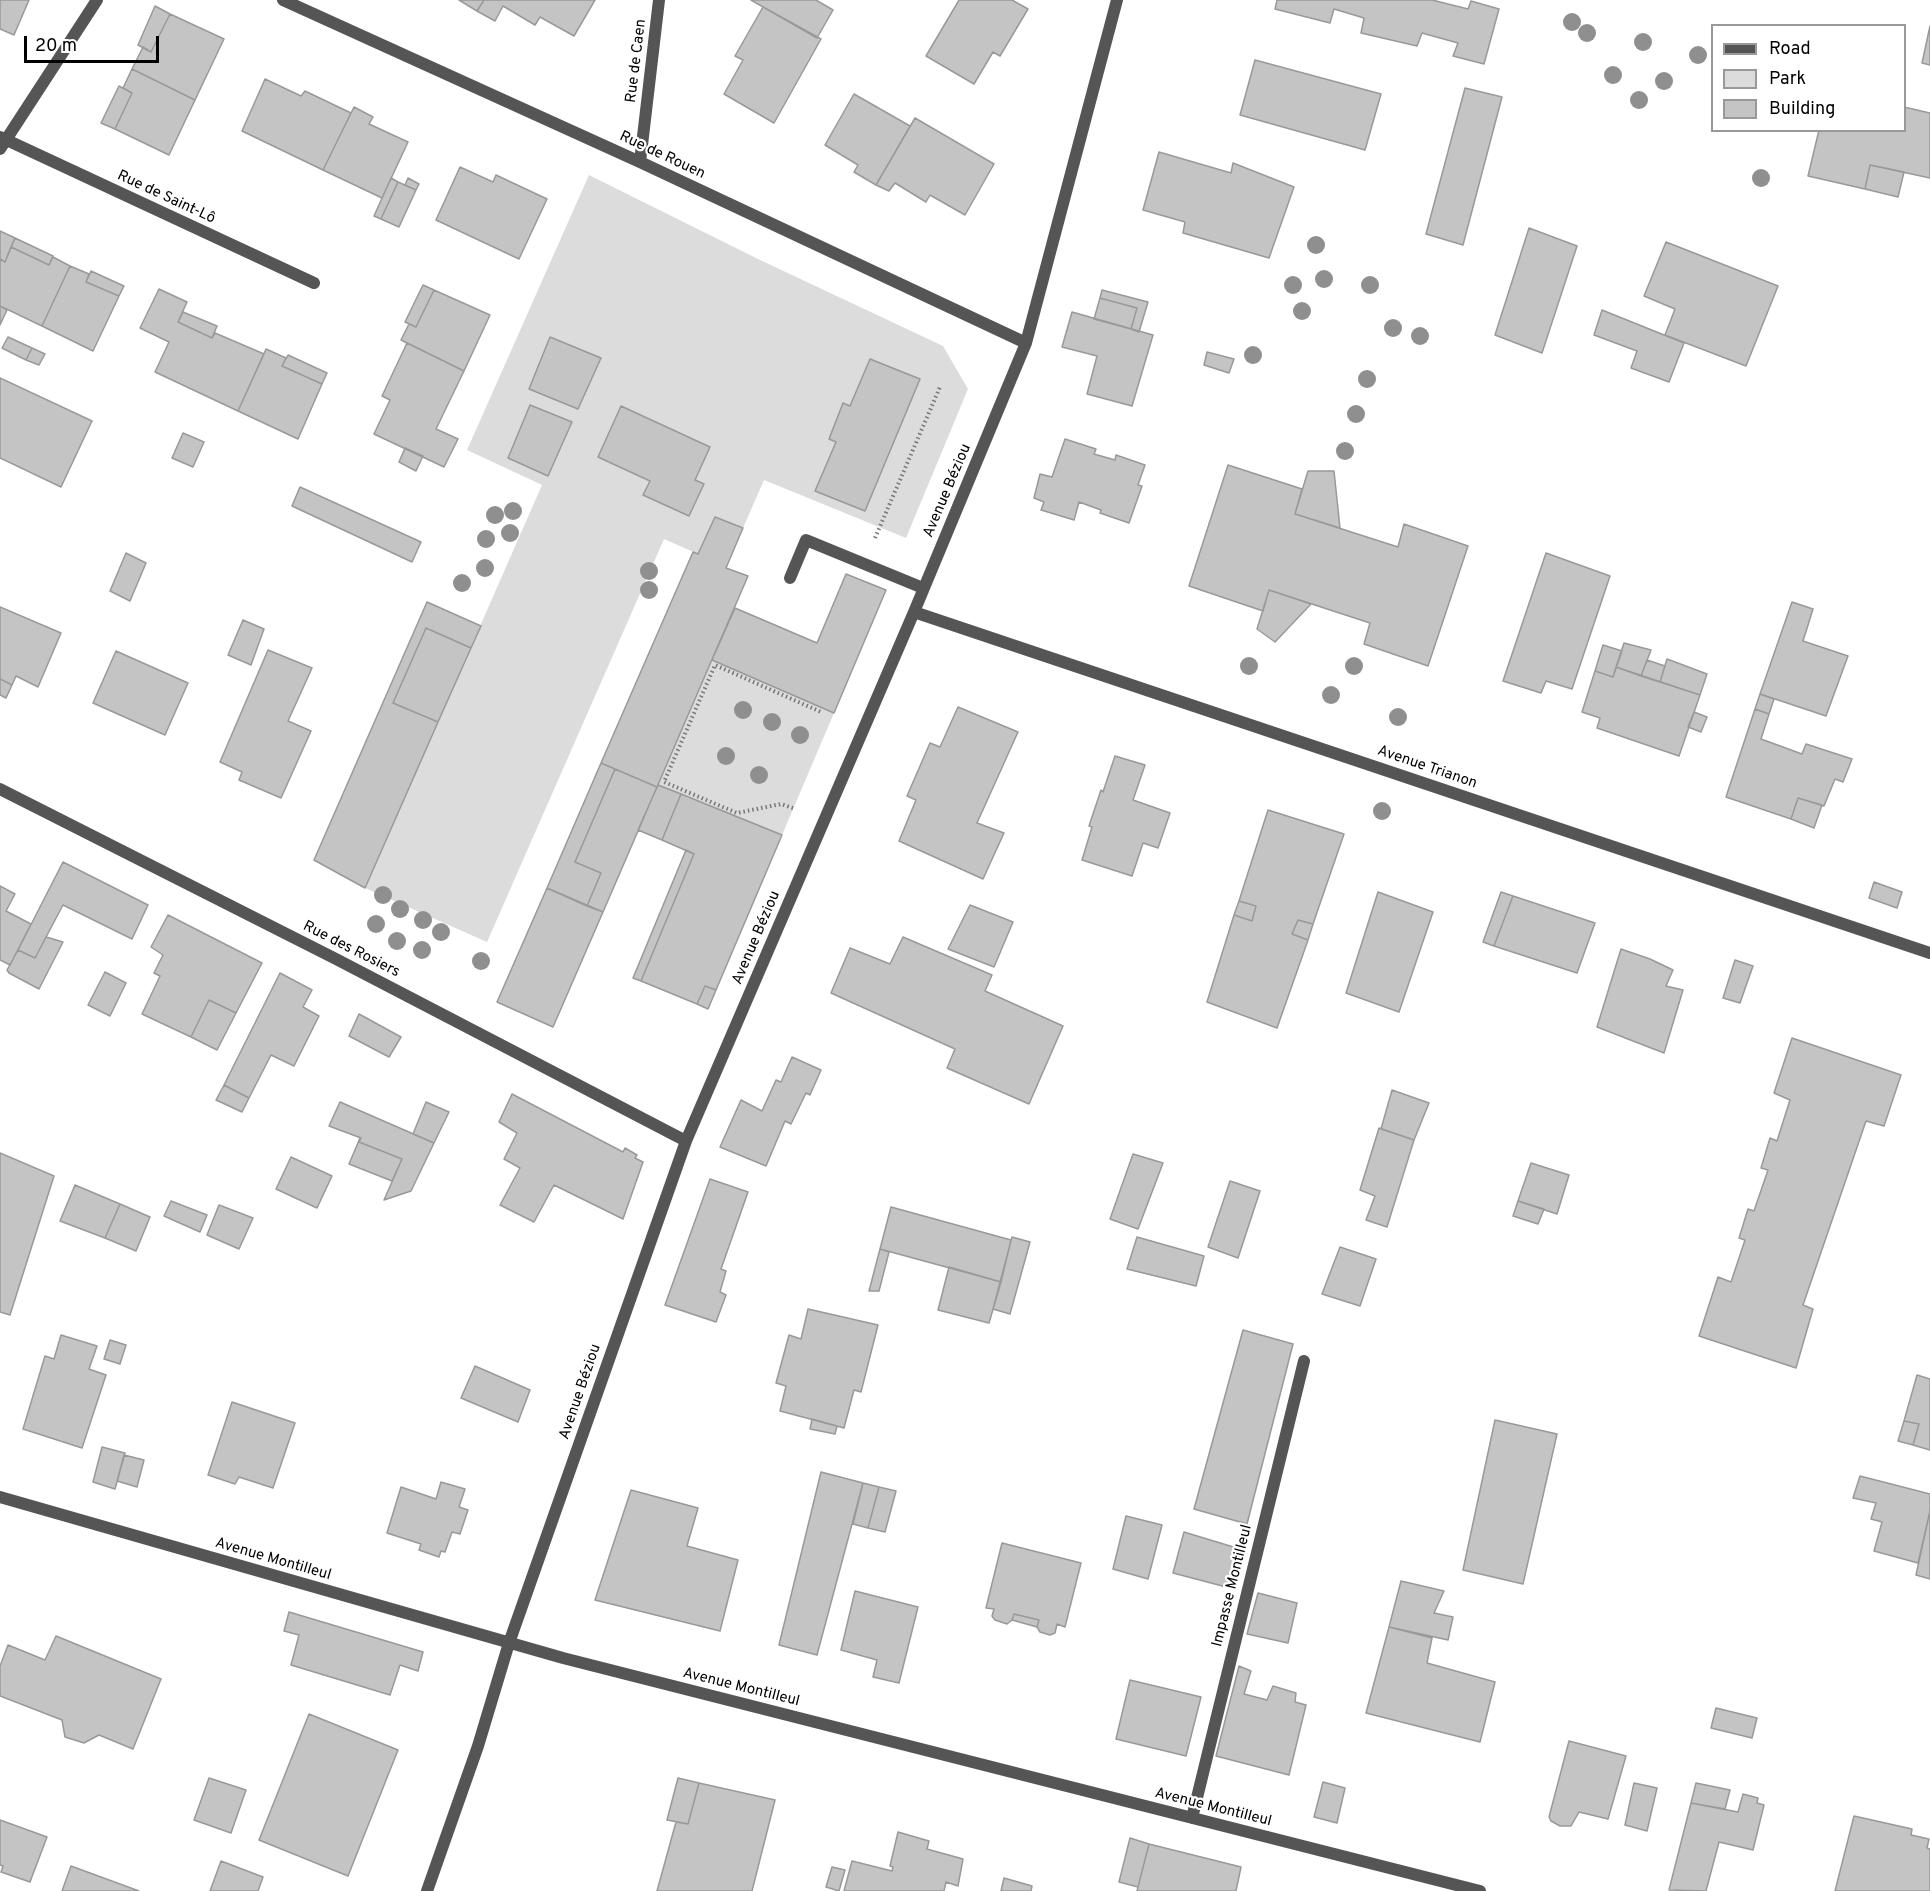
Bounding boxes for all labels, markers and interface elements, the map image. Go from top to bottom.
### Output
street label: Rue de Caen [623,18,651,104]
scale bar [27,24,162,62]
legend [1711,24,1906,132]
text: 20 m [35,35,77,58]
text: Road [1769,38,1811,61]
text: Park [1769,68,1806,91]
text: Building [1769,98,1835,121]
street label: Rue de Rouen [616,128,708,184]
street label: Rue de Saint-Lô [114,167,218,229]
street label: Avenue Béziou [920,441,976,541]
street label: Avenue Trianon [1375,743,1479,793]
street label: Avenue Béziou [729,888,785,988]
street label: Rue des Rosiers [300,918,402,982]
street label: Avenue Béziou [556,1342,606,1442]
street label: Impasse Montilleul [1209,1523,1257,1649]
street label: Avenue Montilleul [213,1535,333,1585]
street label: Avenue Montilleul [681,1665,801,1711]
street label: Avenue Montilleul [1153,1785,1273,1831]

